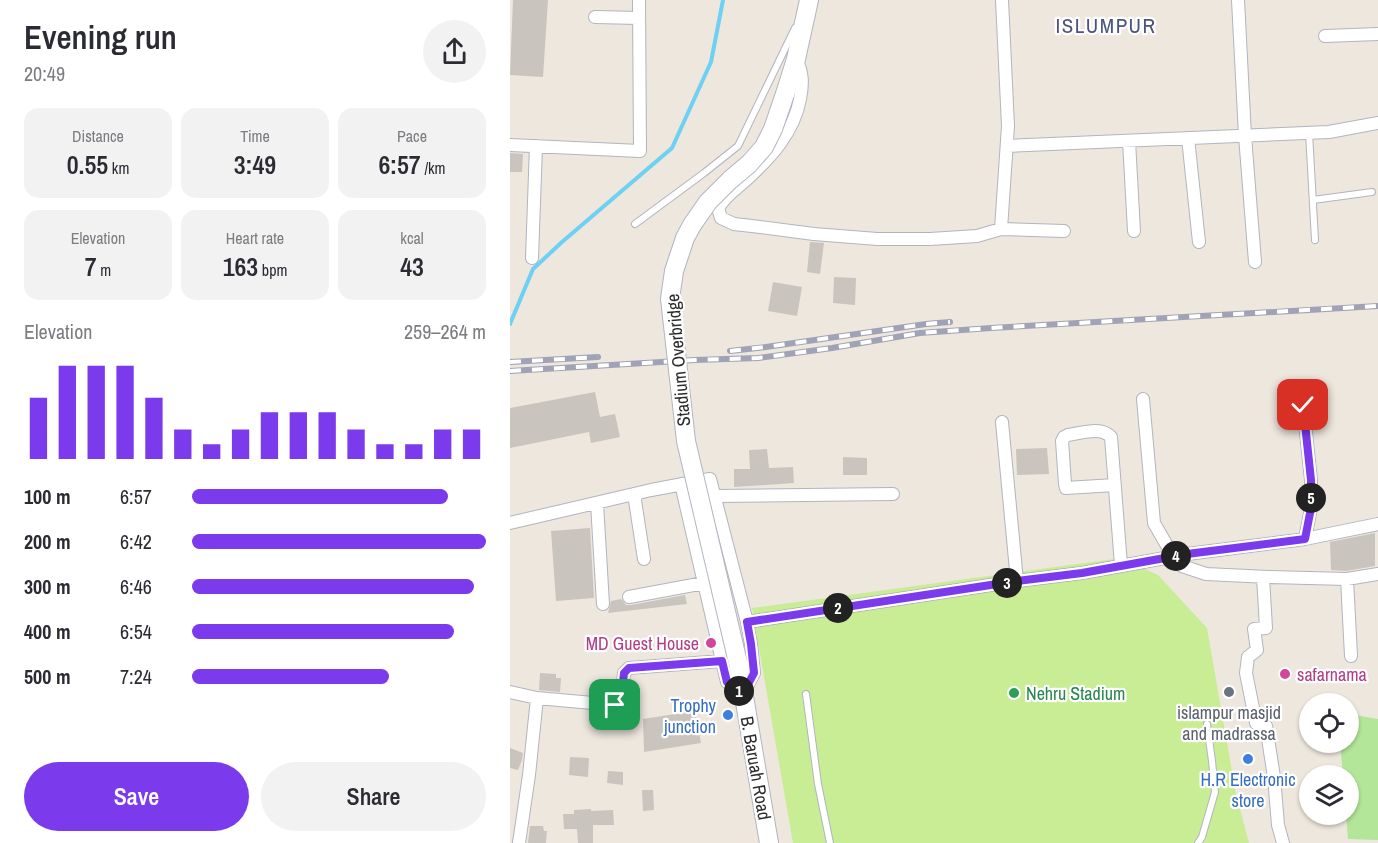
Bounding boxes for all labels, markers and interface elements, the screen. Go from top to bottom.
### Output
district label: ISLUMPUR [1056,11,1156,40]
text: Evening run [24,15,177,59]
button: share [423,20,486,83]
text: 20:49 [24,60,65,87]
text: Distance [72,125,124,147]
text: Time [240,125,270,147]
text: Pace [397,125,427,147]
text: 0.55 [67,147,108,182]
text: 3:49 [234,147,276,182]
text: 6:57 [378,147,421,182]
text: km [108,157,129,179]
text: /km [421,157,446,179]
text: Elevation [71,227,125,249]
text: Heart rate [226,227,284,249]
text: kcal [400,227,424,249]
text: 7 [85,249,97,284]
text: 163 [223,249,258,284]
text: 43 [400,249,424,284]
text: m [97,259,111,281]
text: bpm [258,259,287,281]
street label: Stadium Overbridge [660,293,696,427]
text: Elevation [24,318,92,345]
text: 259–264 m [404,318,486,345]
pin [1277,379,1328,430]
icon: check [1286,388,1319,421]
text: 100 m [24,483,71,510]
text: 6:57 [120,483,152,510]
pin: 5 [1296,483,1326,513]
text: 5 [1307,487,1315,509]
text: 200 m [24,528,71,555]
text: 6:42 [120,528,152,555]
pin: 4 [1161,541,1191,571]
text: 4 [1172,545,1180,567]
pin: 3 [992,568,1022,598]
text: 3 [1003,572,1011,594]
text: 300 m [24,573,71,600]
text: 6:46 [120,573,152,600]
pin: 2 [823,593,853,623]
text: 2 [834,597,842,619]
text: 400 m [24,618,71,645]
text: 6:54 [120,618,152,645]
place label: MD Guest House [586,631,699,656]
marker: MD Guest House [704,636,718,650]
place label: safarnama [1297,662,1367,687]
text: 500 m [24,663,71,690]
text: 7:24 [120,663,152,690]
marker: safarnama [1278,667,1292,681]
pin: 1 [724,676,754,706]
pin [589,679,640,730]
text: 1 [735,680,743,702]
place label: Nehru Stadium [1026,681,1125,706]
marker: islampur masjid and madrassa [1222,685,1236,699]
marker: Nehru Stadium [1007,686,1021,700]
icon: arrive [598,688,631,721]
place label: Trophy junction [663,693,717,739]
map controls [1299,693,1359,825]
button: locate [1299,693,1359,753]
place label: islampur masjid and madrassa [1177,700,1281,746]
marker: Trophy junction [721,708,735,722]
street label: B. Baruah Road [735,714,777,822]
marker: H.R Electronic store [1241,752,1255,766]
button: Save [24,762,249,831]
button: Share [261,762,486,831]
button: layers [1299,765,1359,825]
place label: H.R Electronic store [1200,767,1296,813]

